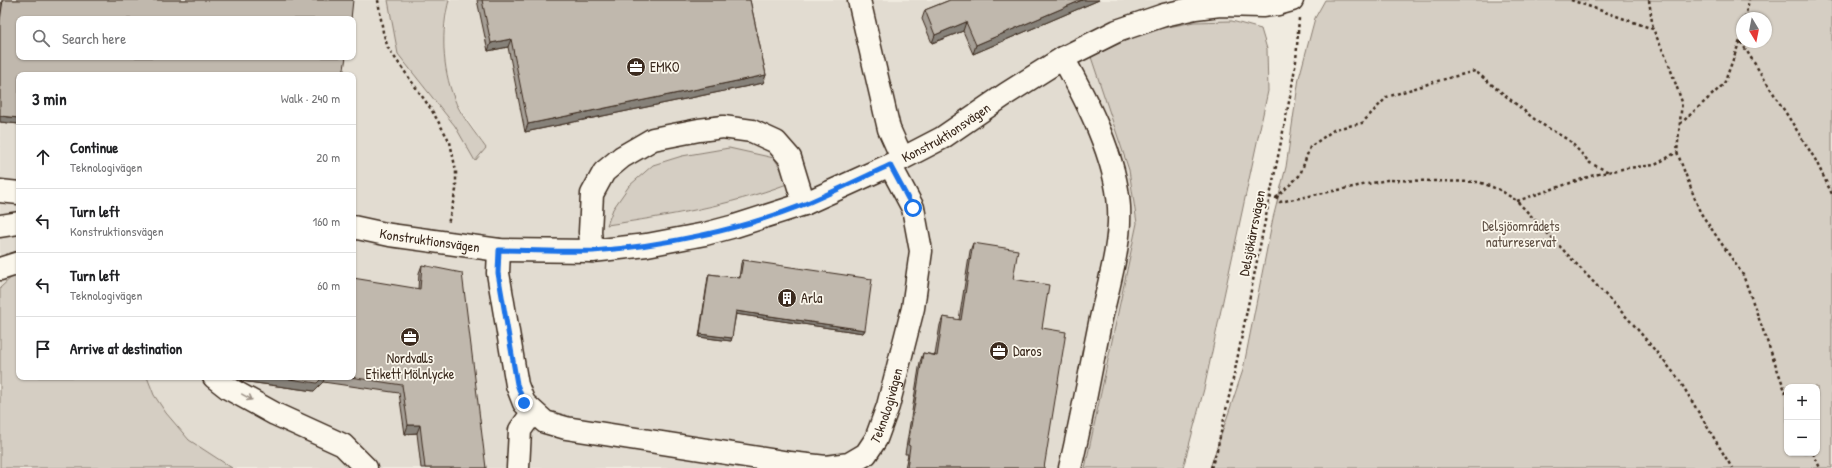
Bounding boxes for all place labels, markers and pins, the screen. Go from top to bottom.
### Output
office icon: EMKO [625,56,647,78]
place label: EMKO [650,57,680,76]
building icon: Arla [776,287,798,309]
place label: Arla [801,288,823,307]
office icon: Nordvalls Etikett Mölnlycke [399,326,421,348]
office icon: Daros [988,340,1010,362]
place label: Daros [1013,341,1042,360]
place label: Nordvalls Etikett Mölnlycke [366,348,455,384]

